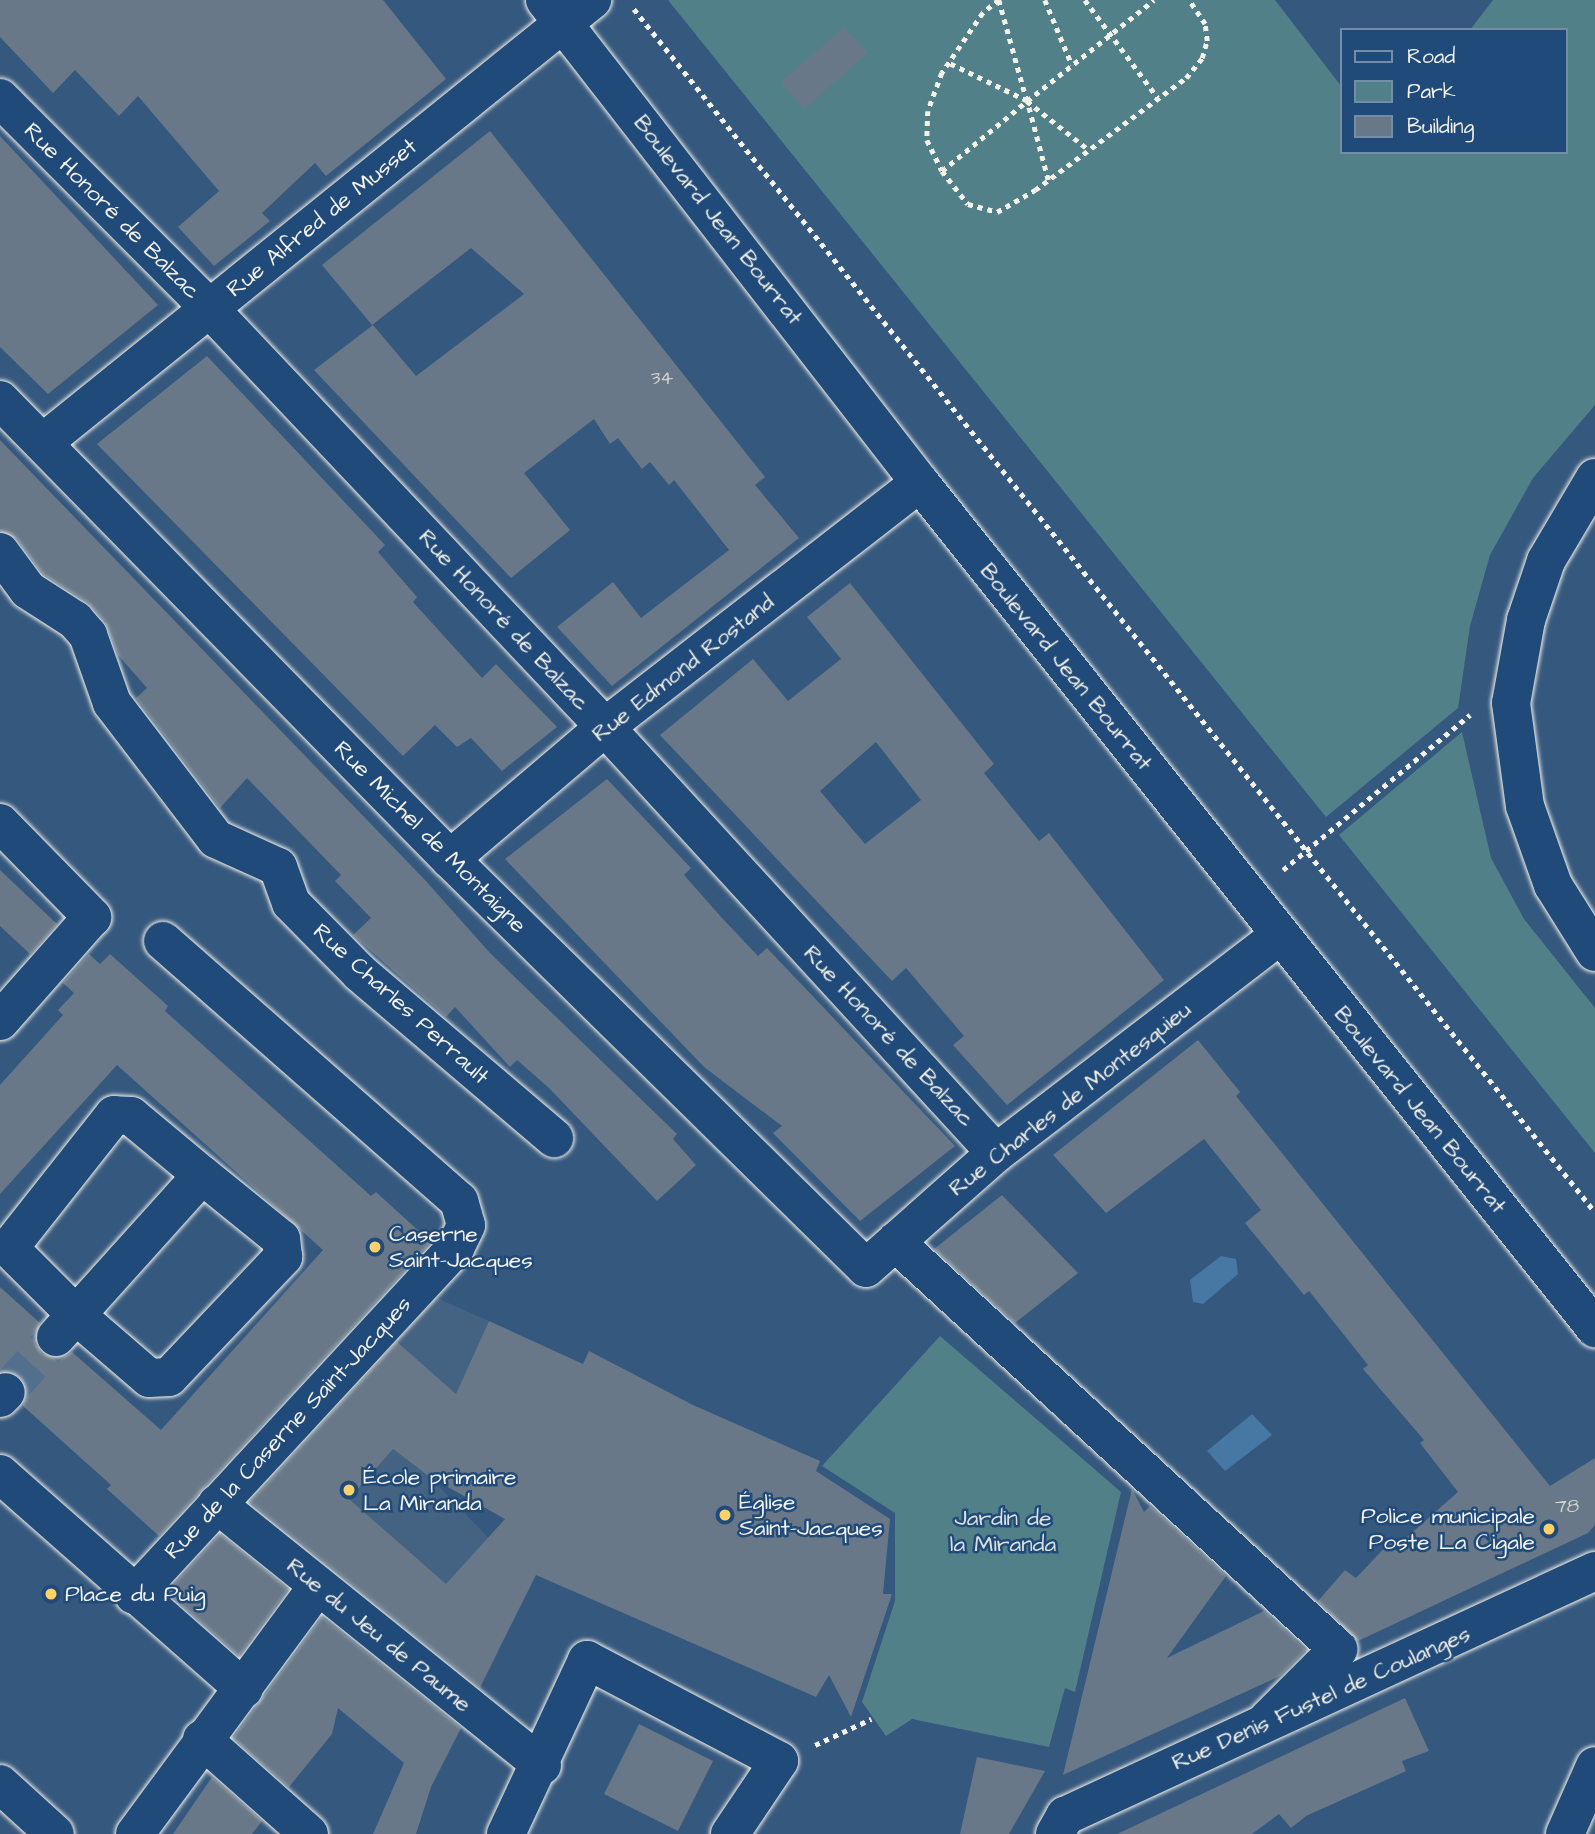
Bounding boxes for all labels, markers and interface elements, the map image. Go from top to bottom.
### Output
legend [1340,28,1567,154]
text: Road [1407,42,1455,71]
text: Park [1407,77,1456,106]
street label: Boulevard Jean Bourrat [627,110,809,330]
text: Building [1407,112,1474,141]
street label: Rue Honoré de Balzac [18,117,206,305]
street label: Rue Alfred de Musset [221,133,423,303]
house number: 34 [651,368,673,390]
street label: Rue Honoré de Balzac [413,524,595,716]
street label: Boulevard Jean Bourrat [974,558,1158,776]
street label: Rue Edmond Rostand [586,588,780,748]
street label: Rue Michel de Montaigne [328,735,532,939]
street label: Rue Charles Perrault [307,918,495,1090]
street label: Rue Honoré de Balzac [798,940,980,1132]
street label: Rue Charles de Montesquieu [943,996,1197,1202]
street label: Boulevard Jean Bourrat [1328,1001,1512,1219]
place label: Caserne Saint-Jacques [389,1220,533,1274]
marker: Caserne Saint-Jacques [367,1239,383,1255]
street label: Rue de la Caserne Saint-Jacques [159,1291,417,1565]
place label: École primaire La Miranda [363,1463,517,1517]
marker: École primaire La Miranda [341,1482,357,1498]
place label: Église Saint-Jacques [739,1488,883,1542]
house number: 78 [1555,1496,1579,1518]
place label: Police municipale Poste La Cigale [1361,1502,1535,1556]
park label: Jardin de la Miranda [950,1504,1056,1558]
marker: Église Saint-Jacques [717,1507,733,1523]
marker: Police municipale Poste La Cigale [1541,1521,1557,1537]
street label: Rue du Jeu de Paume [281,1552,477,1718]
place label: Place du Puig [65,1580,206,1608]
marker: Place du Puig [43,1586,59,1602]
street label: Rue Denis Fustel de Coulanges [1168,1620,1474,1776]

